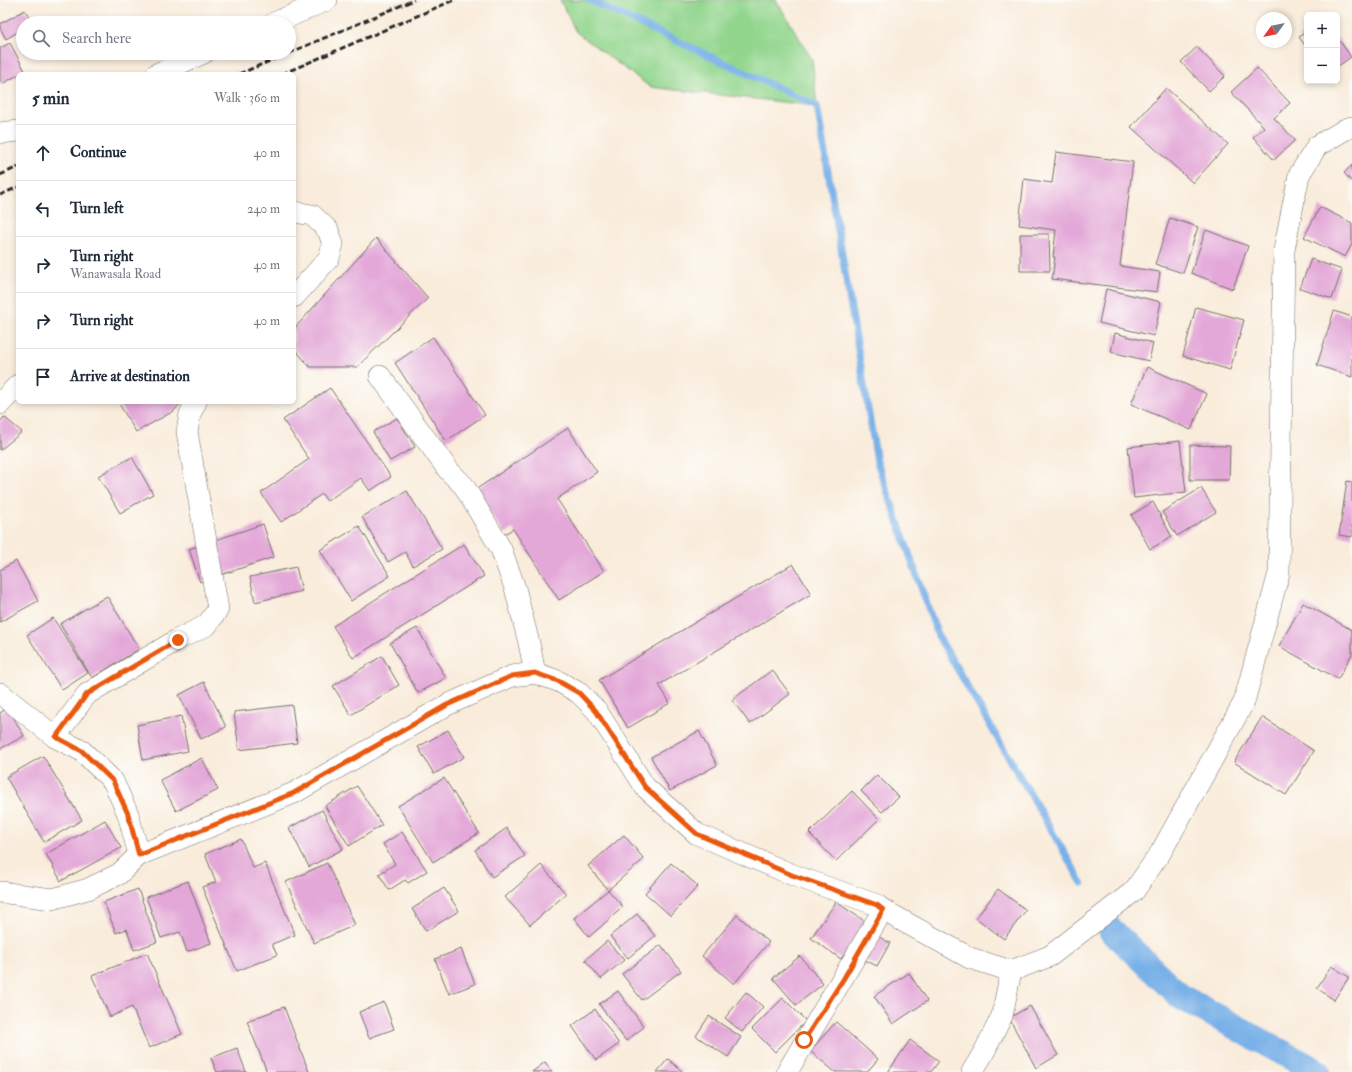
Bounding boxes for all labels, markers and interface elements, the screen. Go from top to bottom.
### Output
north arrow [1256,12,1292,48]
map controls [1304,12,1340,84]
button: + [1304,12,1340,48]
search box [16,16,296,60]
icon: search [30,27,52,49]
text: Search here [62,29,131,48]
button: − [1304,48,1340,84]
text: 5 min [32,88,70,109]
text: Walk · 360 m [214,90,280,106]
icon: ahead [32,142,54,164]
text: Continue [70,143,126,162]
text: 40 m [254,145,280,161]
icon: left [32,198,54,220]
text: Turn left [70,199,124,218]
text: 240 m [247,201,280,217]
text: Turn right [70,247,133,266]
icon: right [32,254,54,276]
text: 40 m [254,257,280,273]
text: Wanawasala Road [70,266,161,282]
icon: right [32,310,54,332]
text: Turn right [70,311,133,330]
text: 40 m [254,313,280,329]
icon: arrive [32,366,54,388]
text: Arrive at destination [70,367,190,386]
route end [169,631,187,649]
route start [795,1031,813,1049]

